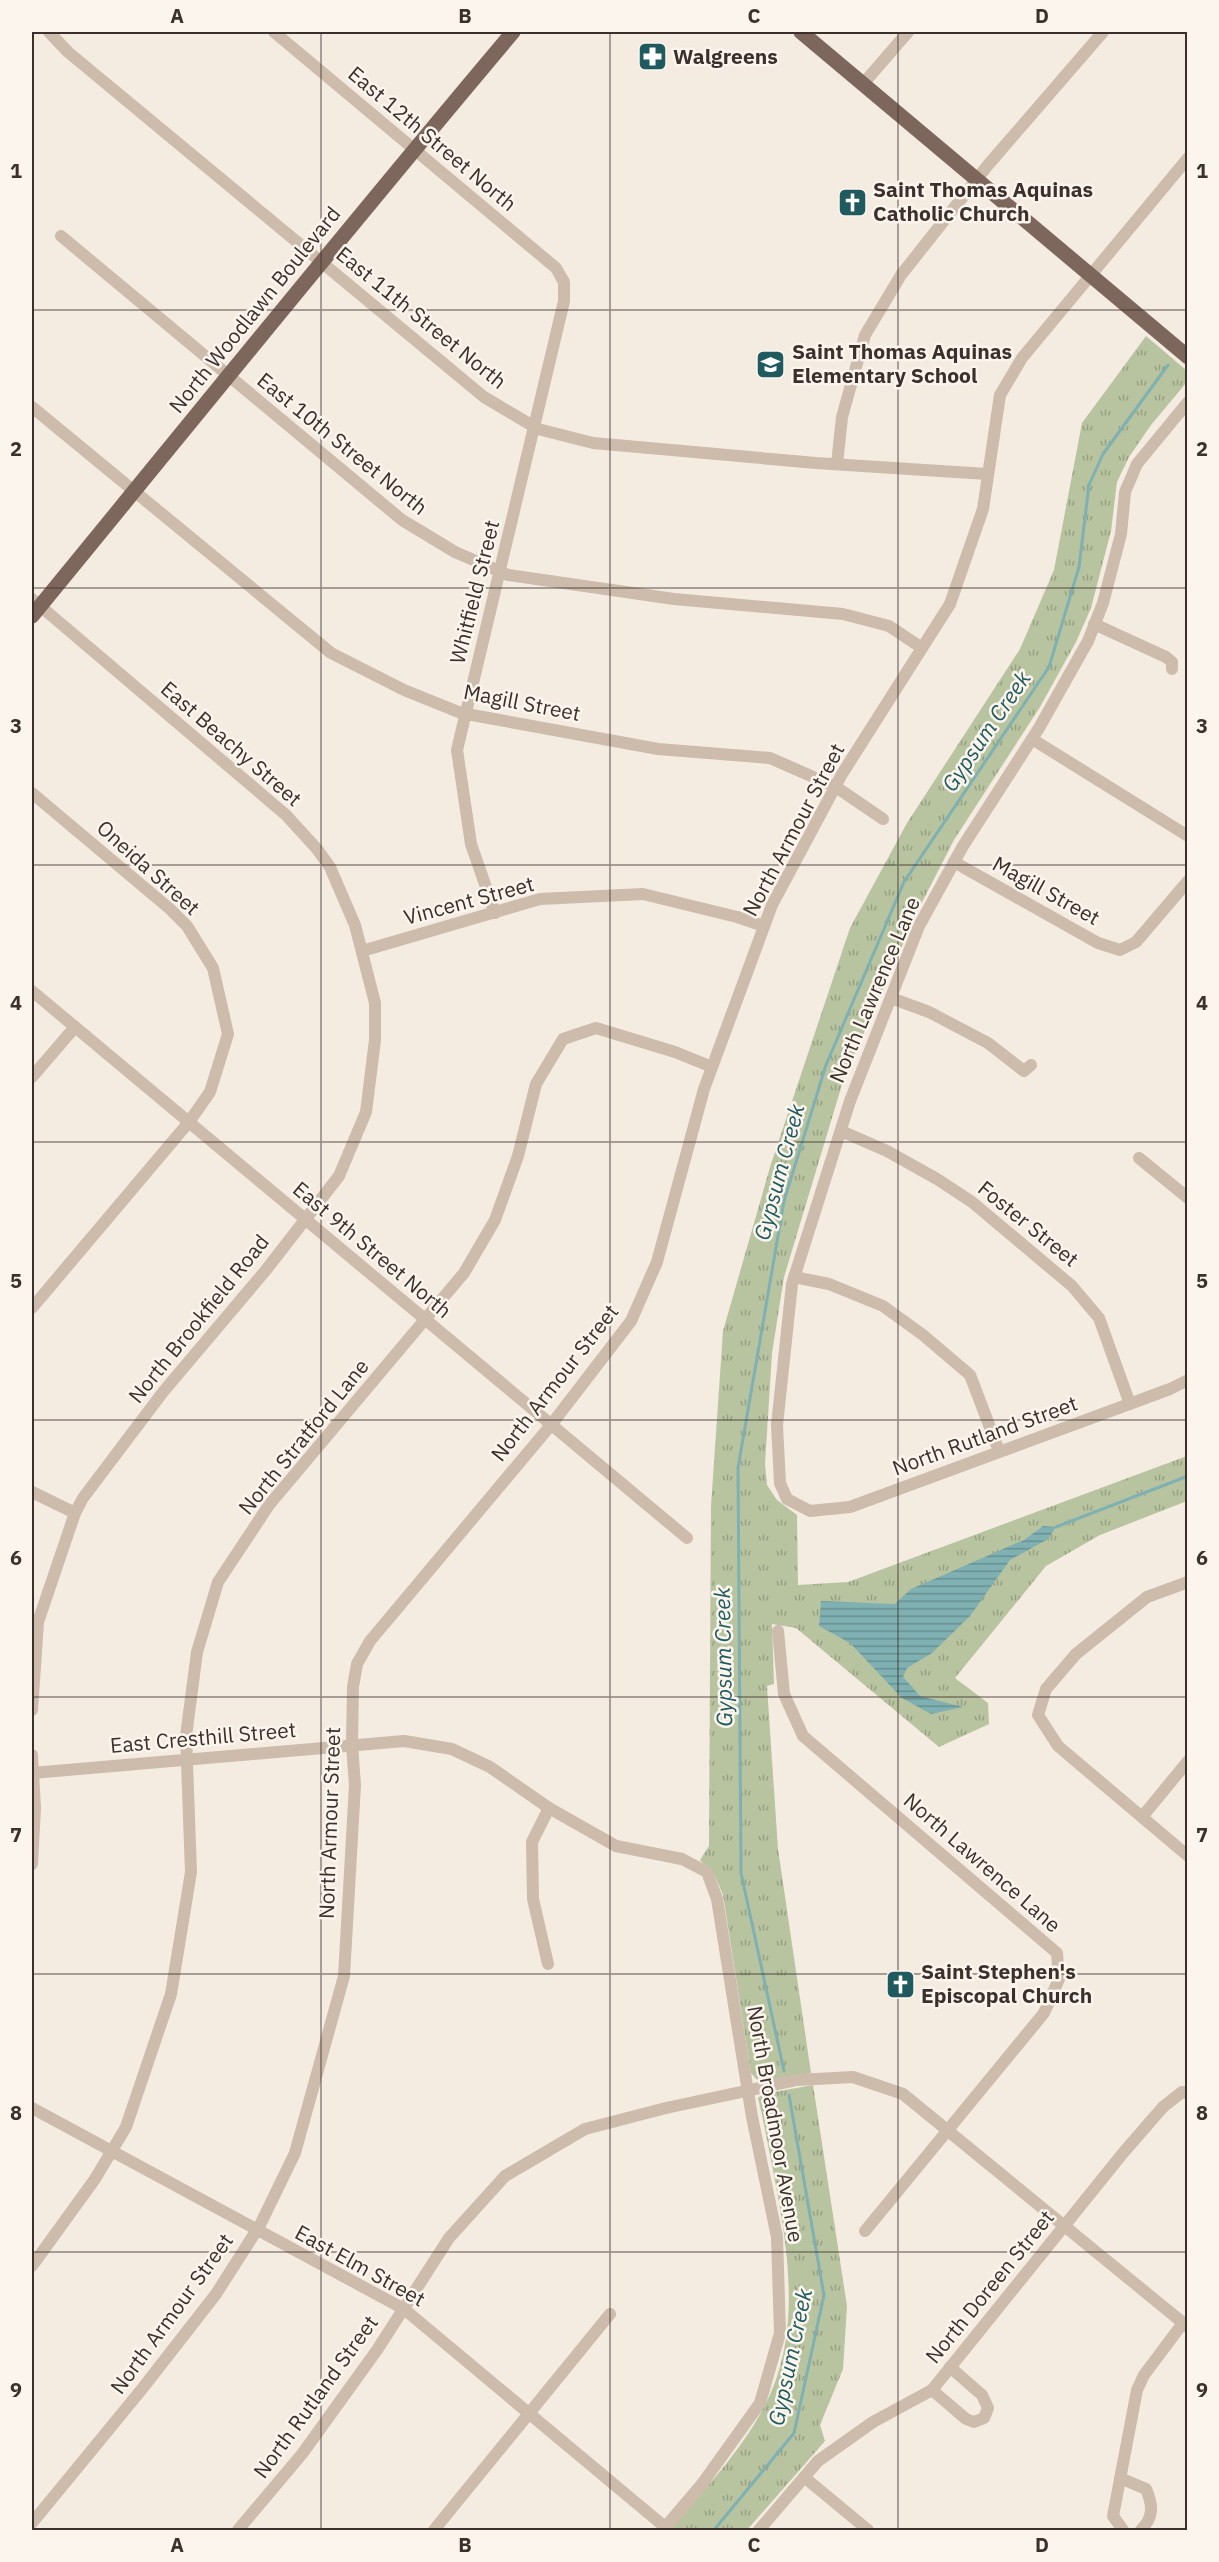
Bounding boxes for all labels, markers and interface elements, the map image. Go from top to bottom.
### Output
text: A [170,2,184,29]
text: B [458,2,472,29]
text: C [747,2,761,29]
text: D [1035,2,1049,29]
pharmacy icon: Walgreens [636,41,668,73]
place label: Walgreens [673,42,778,70]
street label: East 12th Street North [343,60,523,217]
text: 1 [10,157,22,184]
text: 1 [1196,157,1208,184]
place label: Saint Thomas Aquinas Catholic Church [873,175,1093,227]
church icon: Saint Thomas Aquinas Catholic Church [836,186,868,218]
street label: North Woodlawn Boulevard [162,200,346,419]
street label: East 11th Street North [331,240,513,395]
place label: Saint Thomas Aquinas Elementary School [792,337,1012,389]
school or university icon: Saint Thomas Aquinas Elementary School [755,348,787,380]
street label: East 10th Street North [252,366,434,521]
text: 2 [10,435,22,462]
text: 2 [1196,435,1208,462]
street label: Whitfield Street [443,517,505,666]
water label: Gypsum Creek [935,664,1037,797]
street label: East Beachy Street [155,674,308,812]
street label: Magill Street [461,677,583,727]
text: 3 [10,712,22,739]
text: 3 [1196,712,1208,739]
street label: North Armour Street [736,738,851,921]
street label: Oneida Street [91,814,206,921]
street label: Magill Street [988,849,1105,931]
street label: Vincent Street [400,869,537,931]
street label: North Lawrence Lane [822,892,926,1087]
text: 4 [10,989,22,1016]
text: 4 [1196,989,1208,1016]
water label: Gypsum Creek [746,1100,811,1243]
street label: Foster Street [972,1174,1085,1273]
street label: East 9th Street North [287,1175,458,1324]
street label: North Brookfield Road [122,1228,275,1408]
text: 5 [10,1267,22,1294]
text: 5 [1196,1267,1208,1294]
street label: North Armour Street [484,1298,624,1467]
street label: North Stratford Lane [232,1353,375,1520]
street label: North Rutland Street [888,1389,1081,1482]
text: 6 [10,1544,22,1571]
text: 6 [1196,1544,1208,1571]
water label: Gypsum Creek [707,1586,738,1727]
street label: East Cresthill Street [109,1715,297,1759]
street label: North Armour Street [312,1726,346,1919]
street label: North Lawrence Lane [898,1786,1067,1938]
text: 7 [10,1821,22,1848]
text: 7 [1196,1821,1208,1848]
place label: Saint Stephen's Episcopal Church [921,1957,1092,2009]
church icon: Saint Stephen's Episcopal Church [884,1968,916,2000]
street label: North Broadmoor Avenue [741,2003,811,2244]
text: 8 [10,2099,22,2126]
text: 8 [1196,2099,1208,2126]
street label: North Doreen Street [919,2204,1060,2369]
street label: East Elm Street [290,2218,431,2312]
street label: North Armour Street [103,2227,239,2399]
water label: Gypsum Creek [761,2285,818,2428]
street label: North Rutland Street [247,2309,384,2484]
text: 9 [10,2376,22,2403]
text: 9 [1196,2376,1208,2403]
text: A [170,2531,184,2558]
text: B [458,2531,472,2558]
text: C [747,2531,761,2558]
text: D [1035,2531,1049,2558]

